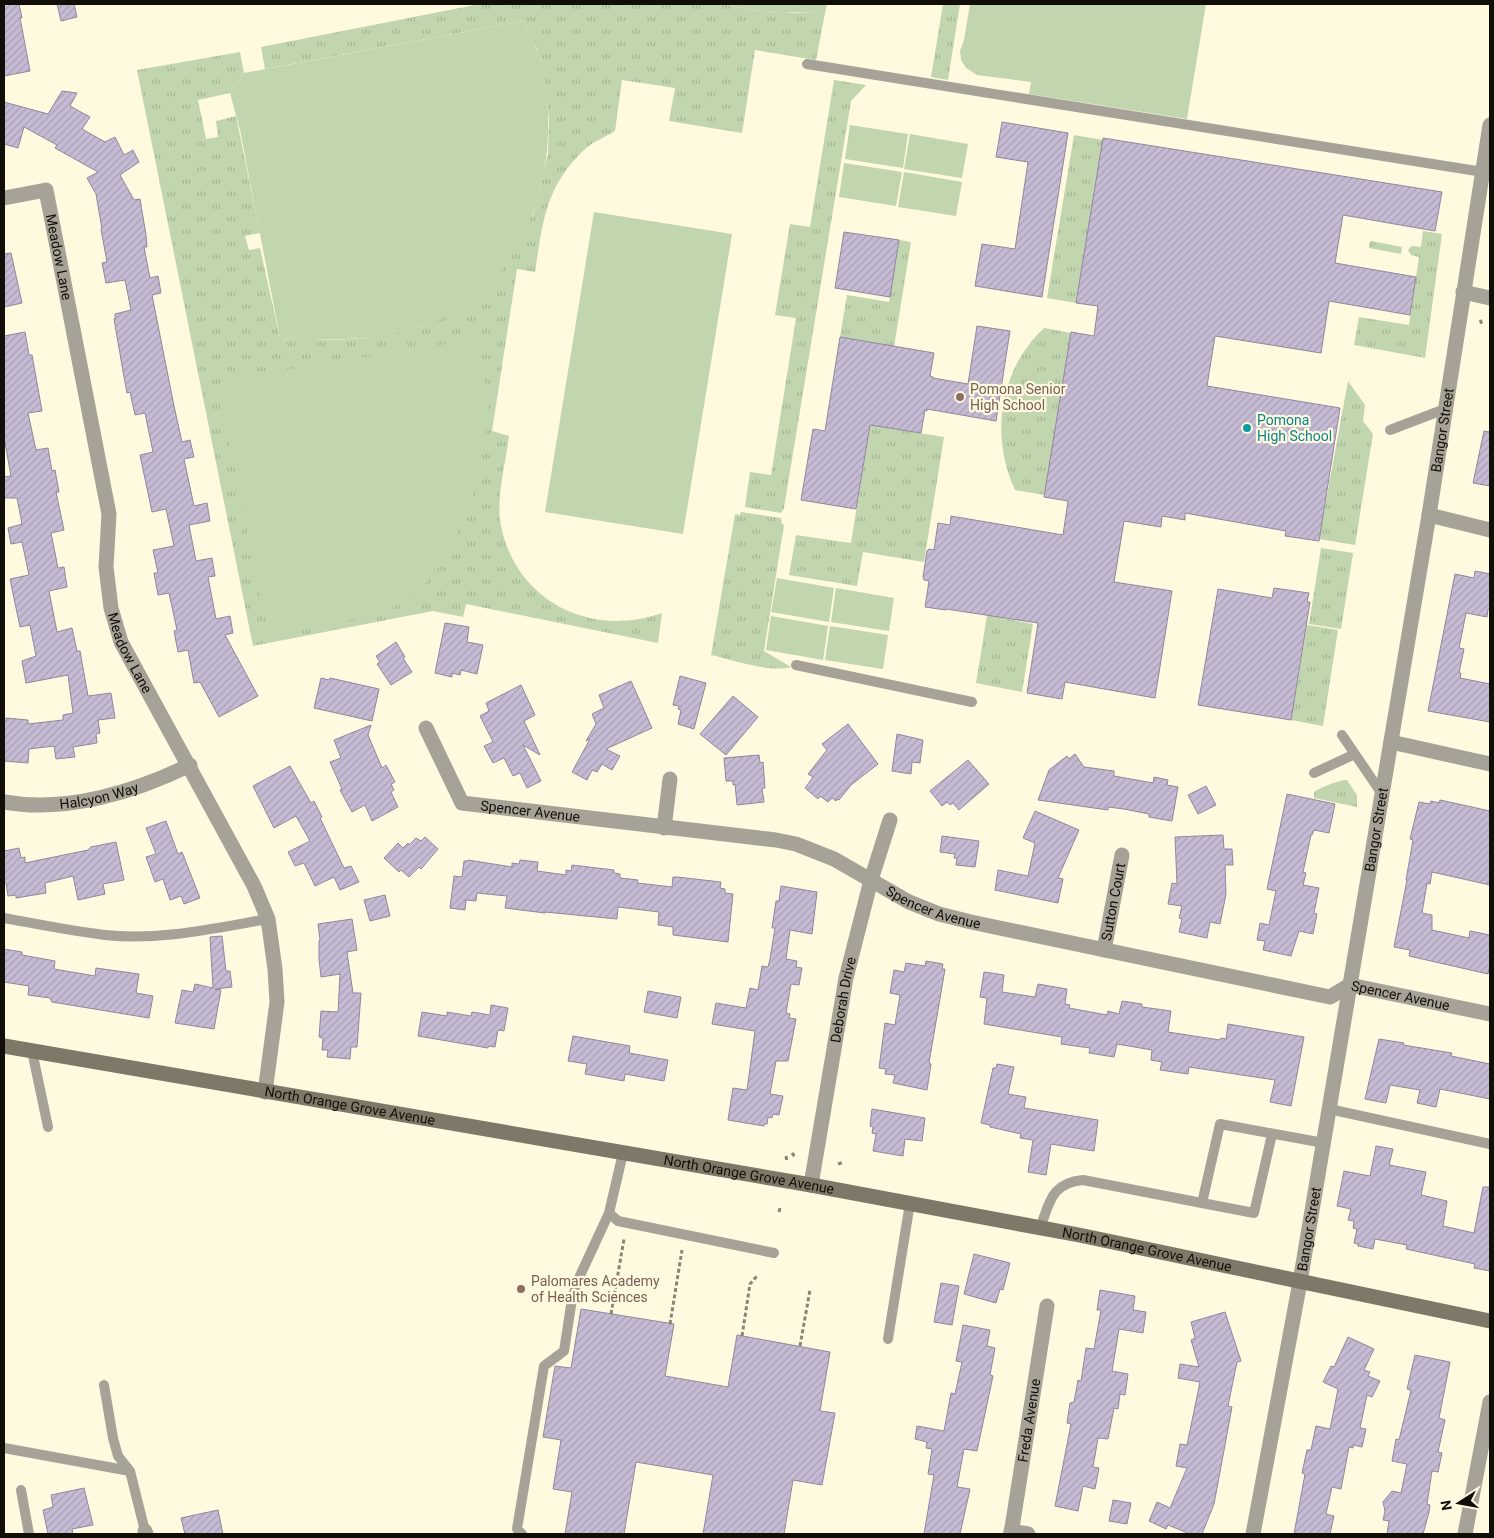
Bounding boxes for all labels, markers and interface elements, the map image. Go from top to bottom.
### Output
street label: Meadow Lane [43,212,75,301]
place label: Pomona Senior High School [970,381,1066,413]
street label: Bangor Street [1428,386,1457,473]
marker: Pomona Senior High School [954,391,966,403]
place label: Pomona High School [1257,412,1332,444]
marker: Pomona High School [1241,422,1253,434]
street label: Meadow Lane [105,611,155,696]
street label: Halcyon Way [59,779,141,812]
street label: Bangor Street [1361,786,1391,873]
street label: Spencer Avenue [480,797,581,825]
street label: Sutton Court [1098,861,1128,942]
street label: Spencer Avenue [883,883,982,932]
street label: Deborah Drive [827,955,859,1044]
street label: Spencer Avenue [1350,977,1451,1013]
street label: North Orange Grove Avenue [263,1083,436,1128]
street label: North Orange Grove Avenue [663,1152,836,1197]
street label: Bangor Street [1294,1185,1324,1272]
street label: North Orange Grove Avenue [1061,1224,1233,1275]
place label: Palomares Academy of Health Sciences [531,1273,660,1305]
marker: Palomares Academy of Health Sciences [515,1283,527,1295]
street label: Freda Avenue [1014,1377,1043,1463]
north arrow [1434,1478,1484,1528]
text: N [1437,1499,1455,1512]

